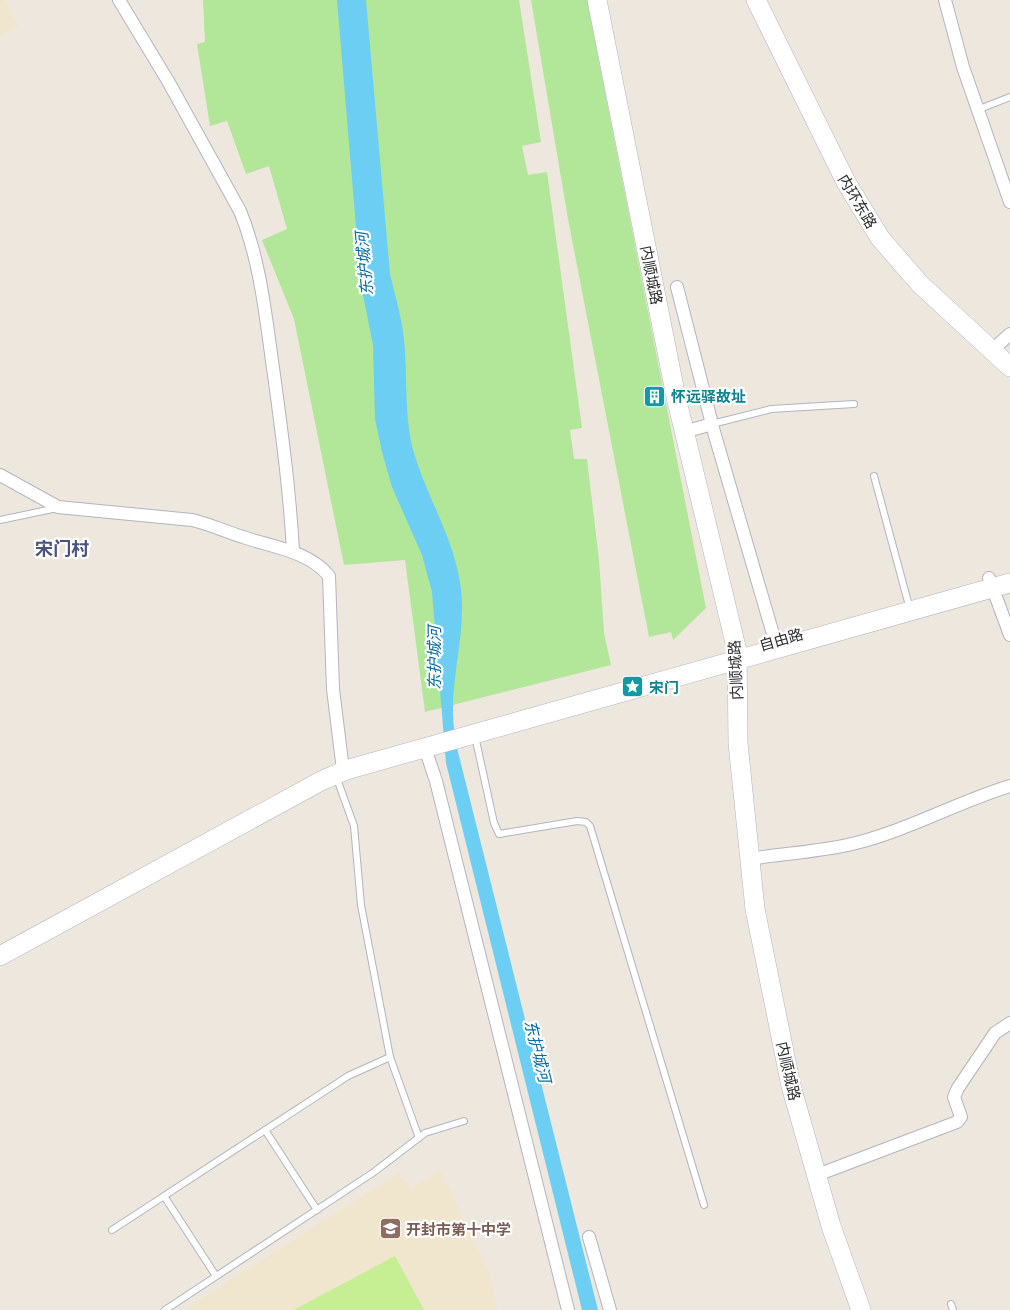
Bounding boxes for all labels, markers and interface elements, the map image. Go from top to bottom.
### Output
street label: 内环东路 [835,171,881,231]
water label: 东护城河 [351,228,377,297]
street label: 内顺城路 [637,244,667,306]
building icon: 怀远驿故址 [643,384,667,408]
place label: 怀远驿故址 [671,387,746,405]
district label: 宋门村 [35,537,89,559]
water label: 东护城河 [424,623,444,690]
street label: 自由路 [757,624,805,654]
street label: 内顺城路 [724,640,746,700]
place icon: 宋门 [621,675,645,699]
place label: 宋门 [649,678,679,696]
water label: 东护城河 [521,1018,556,1087]
street label: 内顺城路 [773,1040,805,1102]
school or university icon: 开封市第十中学 [378,1217,402,1241]
place label: 开封市第十中学 [406,1220,511,1238]

